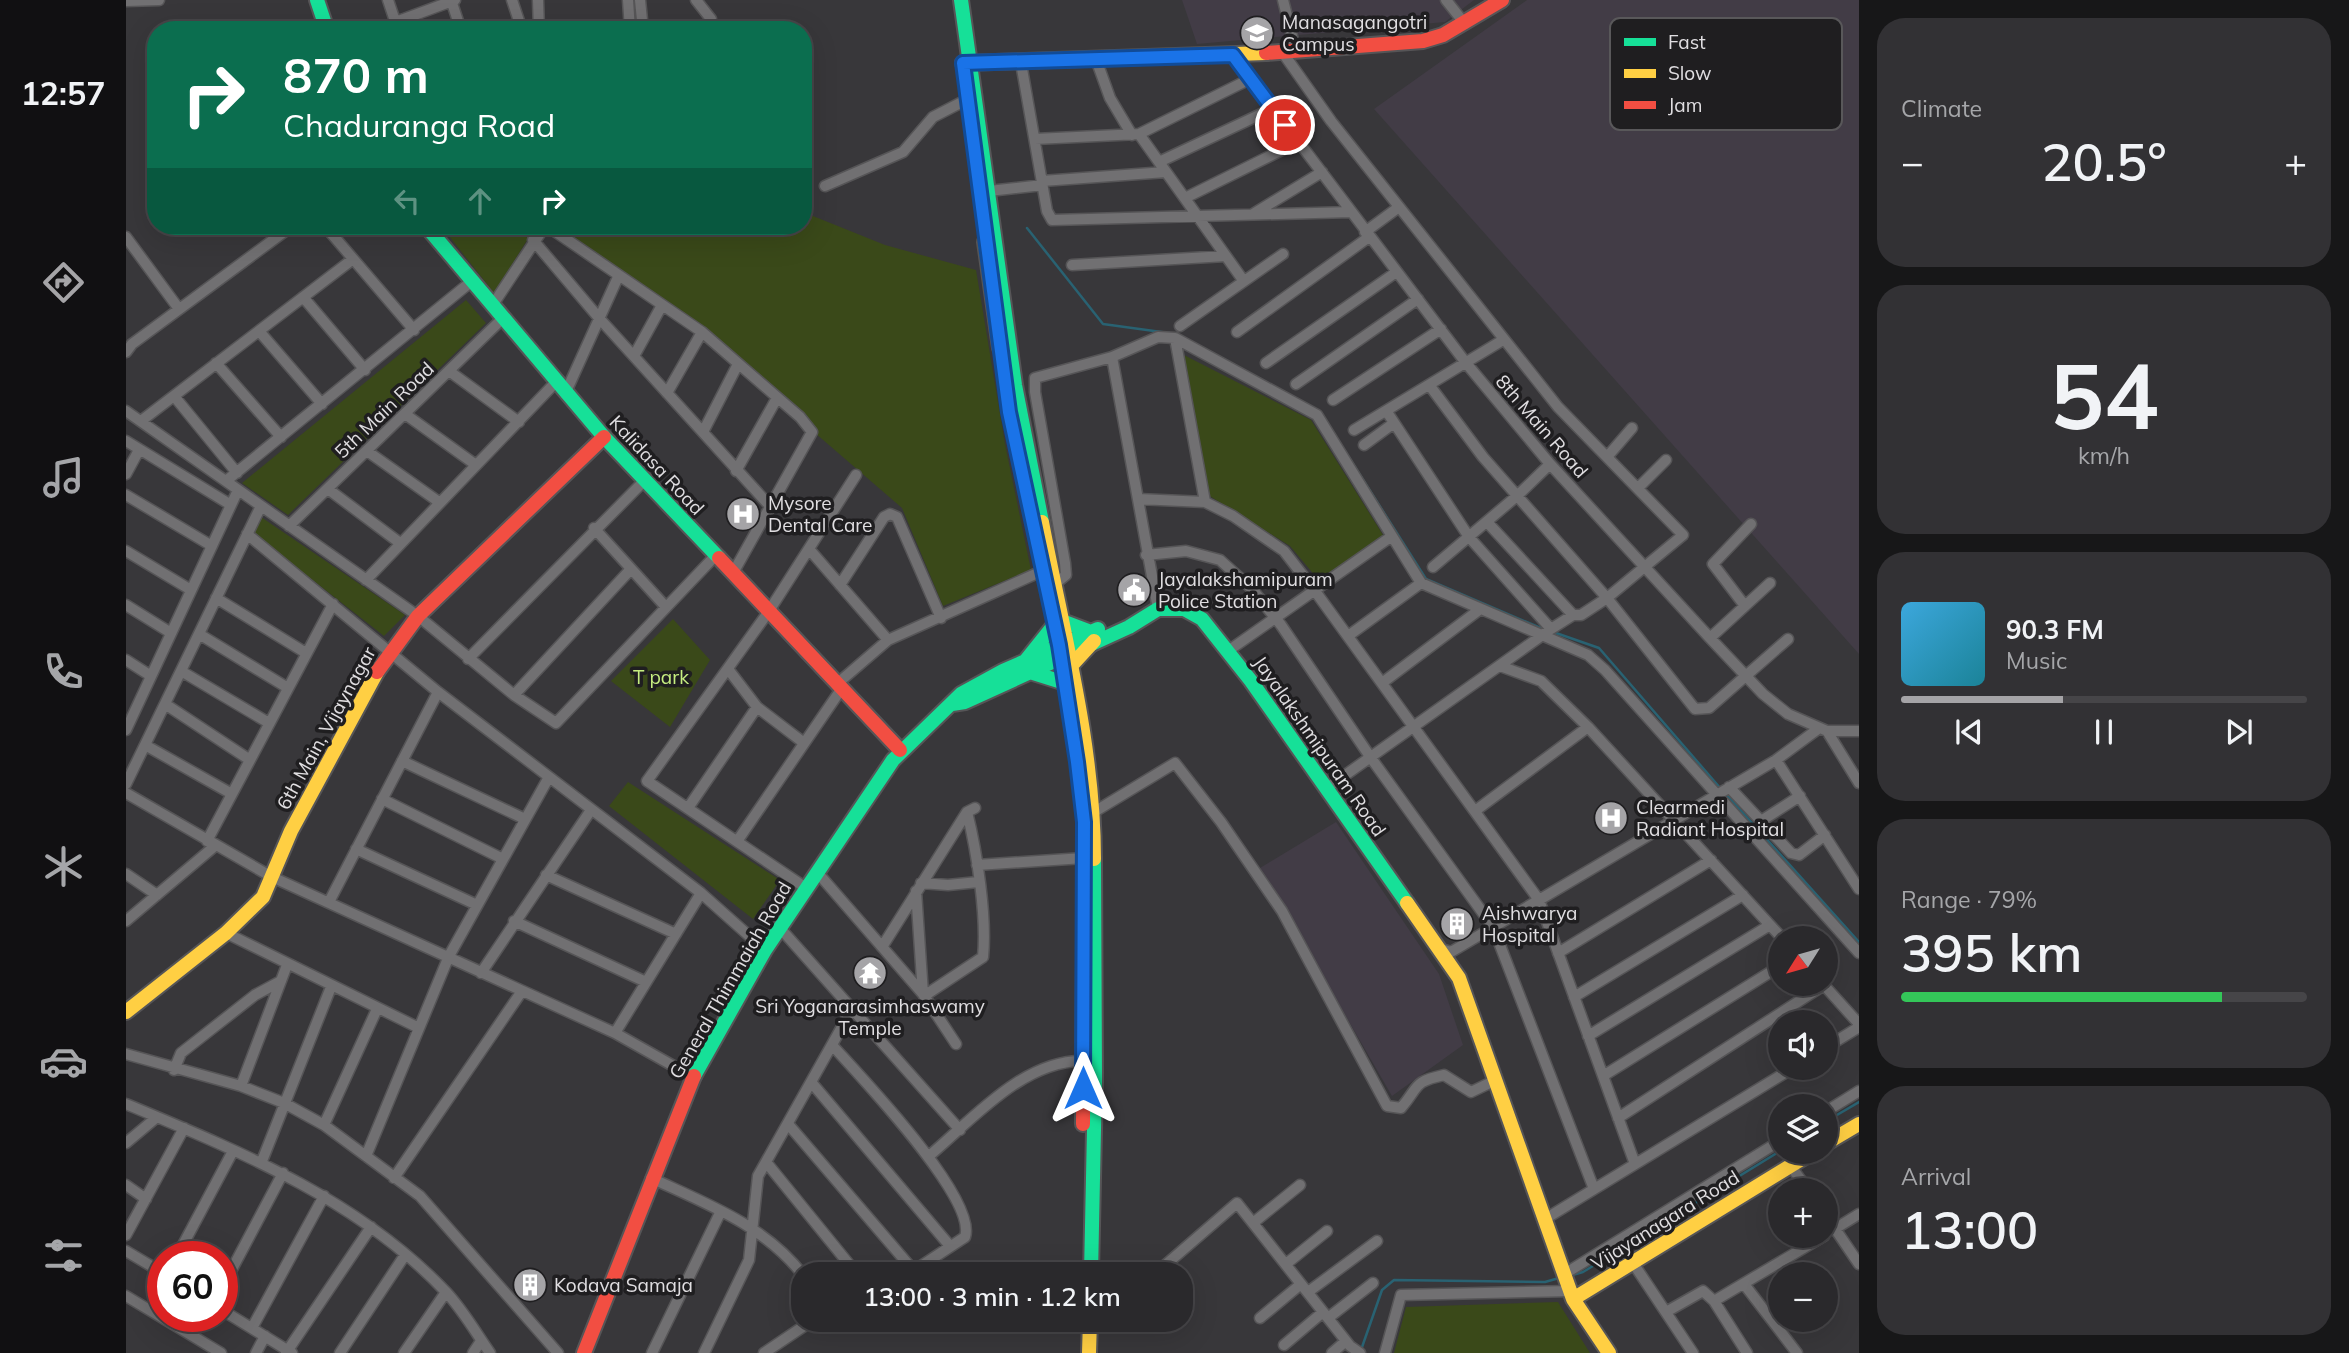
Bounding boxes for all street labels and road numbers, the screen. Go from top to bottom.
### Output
street label: 5th Main Road [329,357,439,463]
street label: 8th Main Road [1491,369,1593,483]
street label: Kalidasa Road [605,410,709,520]
street label: 6th Main, Vijaynagar [271,642,381,814]
street label: Jayalakshmipuram Road [1249,651,1391,841]
street label: General Thimmaiah Road [664,877,796,1083]
street label: Vijayanagara Road [1587,1165,1743,1275]

